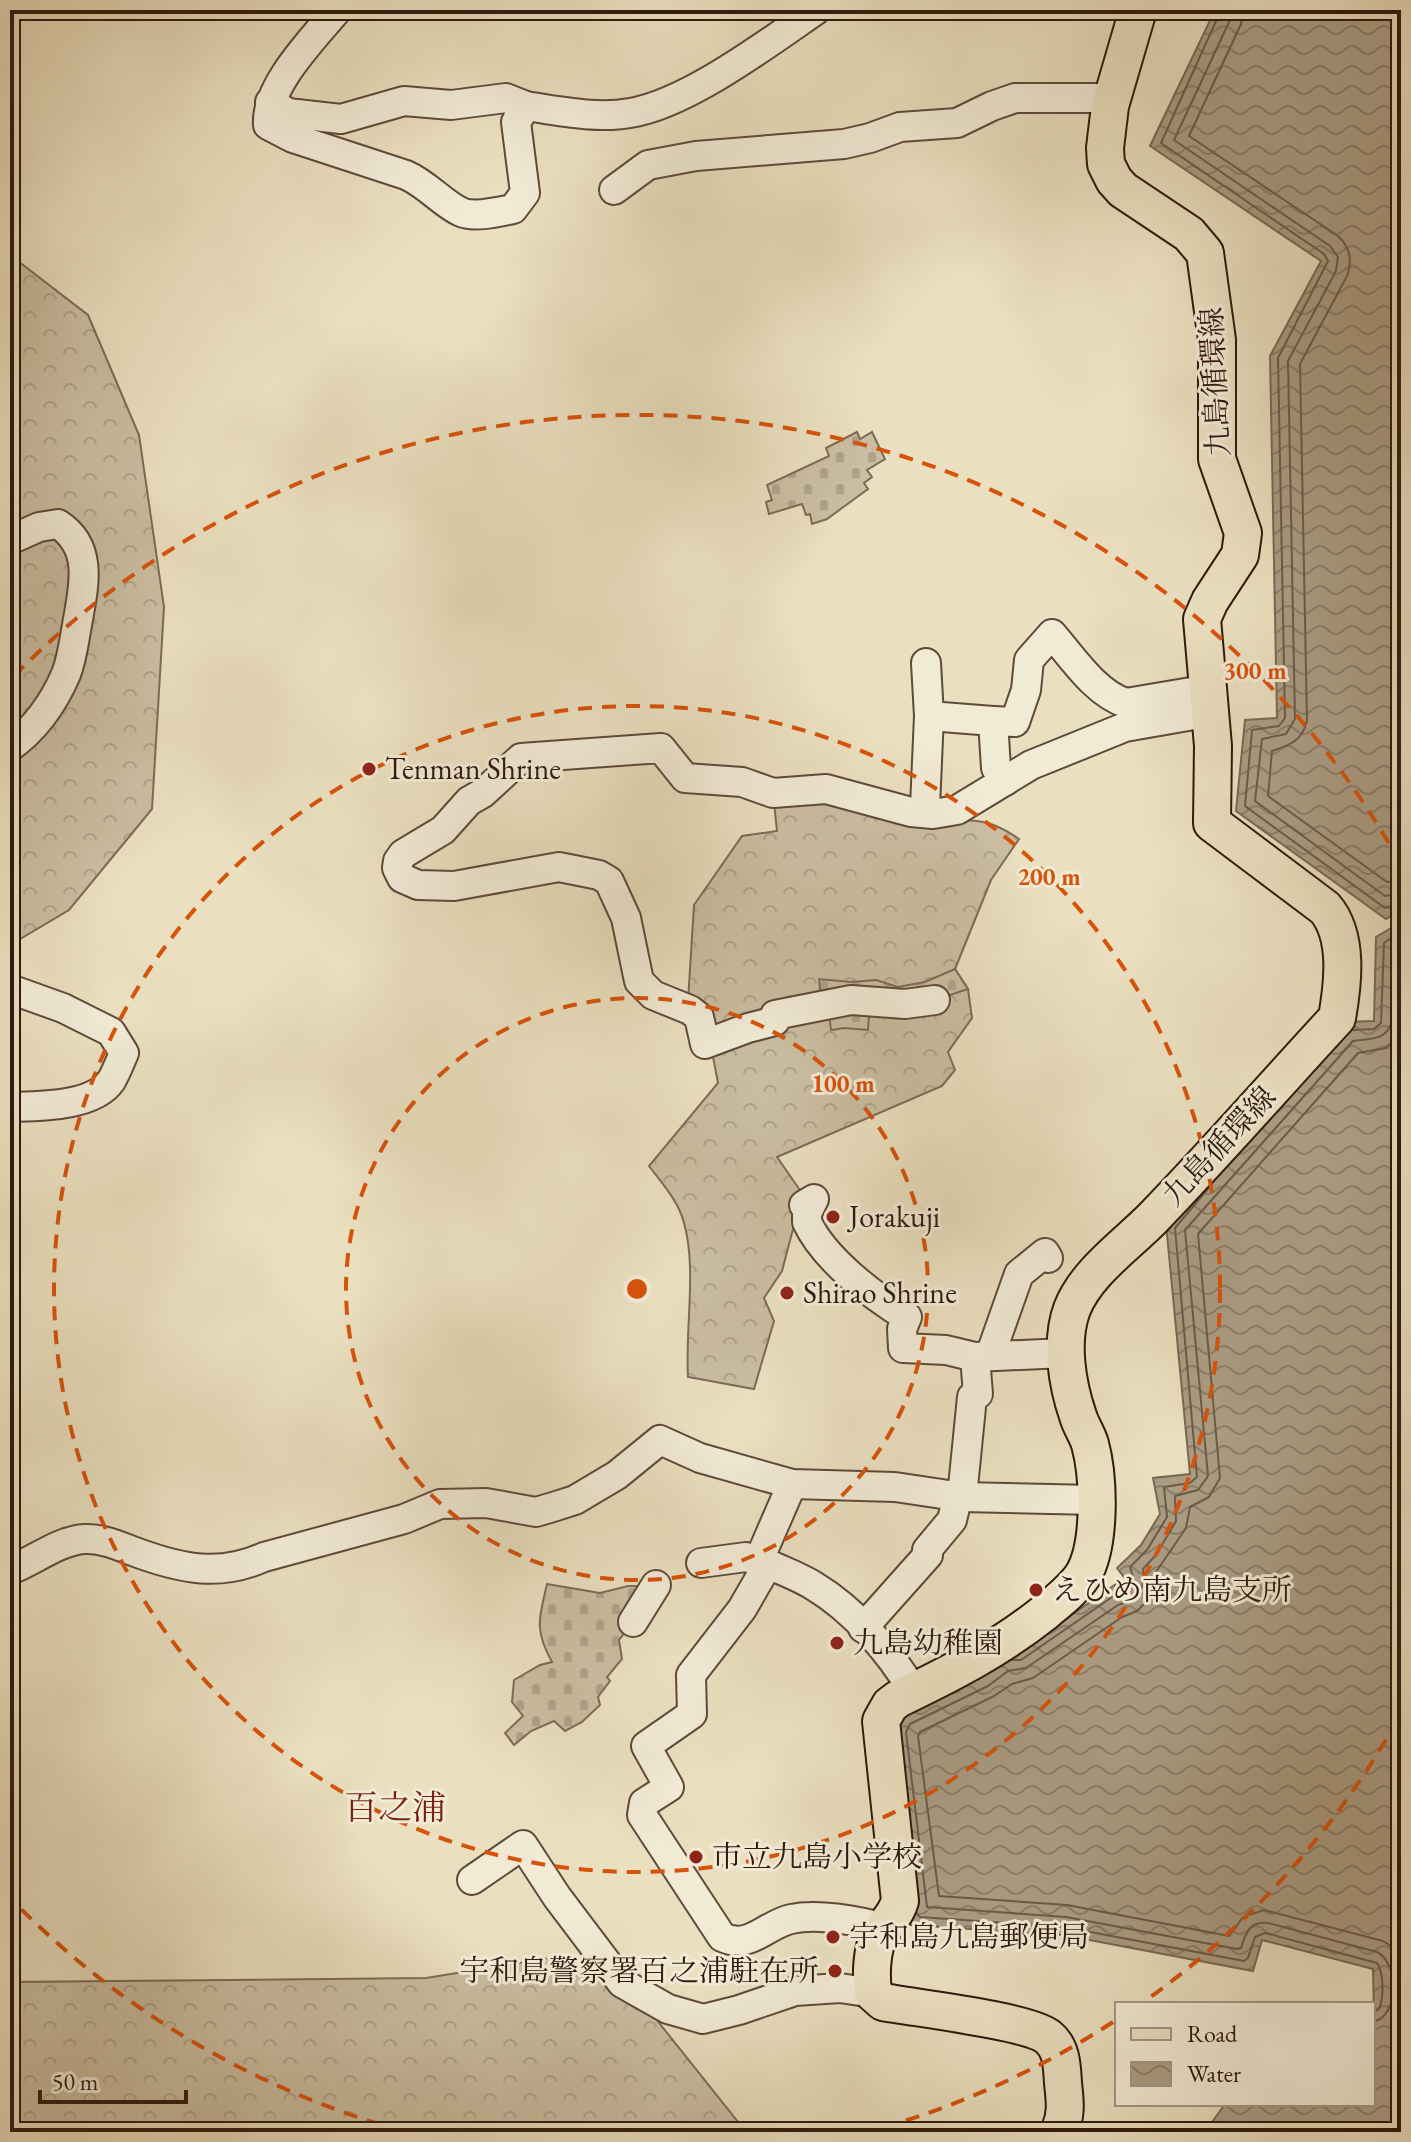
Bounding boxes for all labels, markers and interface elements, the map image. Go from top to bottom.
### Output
street label: 九島循環線 [1191,306,1238,458]
text: 300 m [1223,655,1287,686]
place label: Tenman Shrine [385,749,561,788]
marker: Tenman Shrine [360,760,378,778]
text: 200 m [1017,861,1081,892]
text: 100 m [811,1068,875,1099]
street label: 九島循環線 [1153,1078,1284,1214]
place label: Jorakuji [846,1197,940,1236]
marker: Jorakuji [824,1208,842,1226]
place label: Shirao Shrine [803,1273,957,1312]
centre of rings [623,1275,651,1303]
marker: Shirao Shrine [778,1284,796,1302]
place label: えひめ南九島支所 [1052,1570,1292,1609]
marker: えひめ南九島支所 [1027,1581,1045,1599]
place label: 九島幼稚園 [853,1623,1003,1662]
marker: 九島幼稚園 [828,1634,846,1652]
district label: 百之浦 [344,1785,446,1829]
place label: 市立九島小学校 [712,1837,922,1876]
marker: 市立九島小学校 [687,1848,705,1866]
place label: 宇和島九島郵便局 [849,1917,1089,1956]
marker: 宇和島九島郵便局 [824,1928,842,1946]
place label: 宇和島警察署百之浦駐在所 [459,1951,819,1990]
marker: 宇和島警察署百之浦駐在所 [826,1962,844,1980]
legend [1115,2002,1375,2106]
text: Road [1187,2018,1238,2049]
scale bar [40,2054,186,2104]
text: Water [1187,2058,1241,2089]
text: 50 m [52,2066,99,2097]

